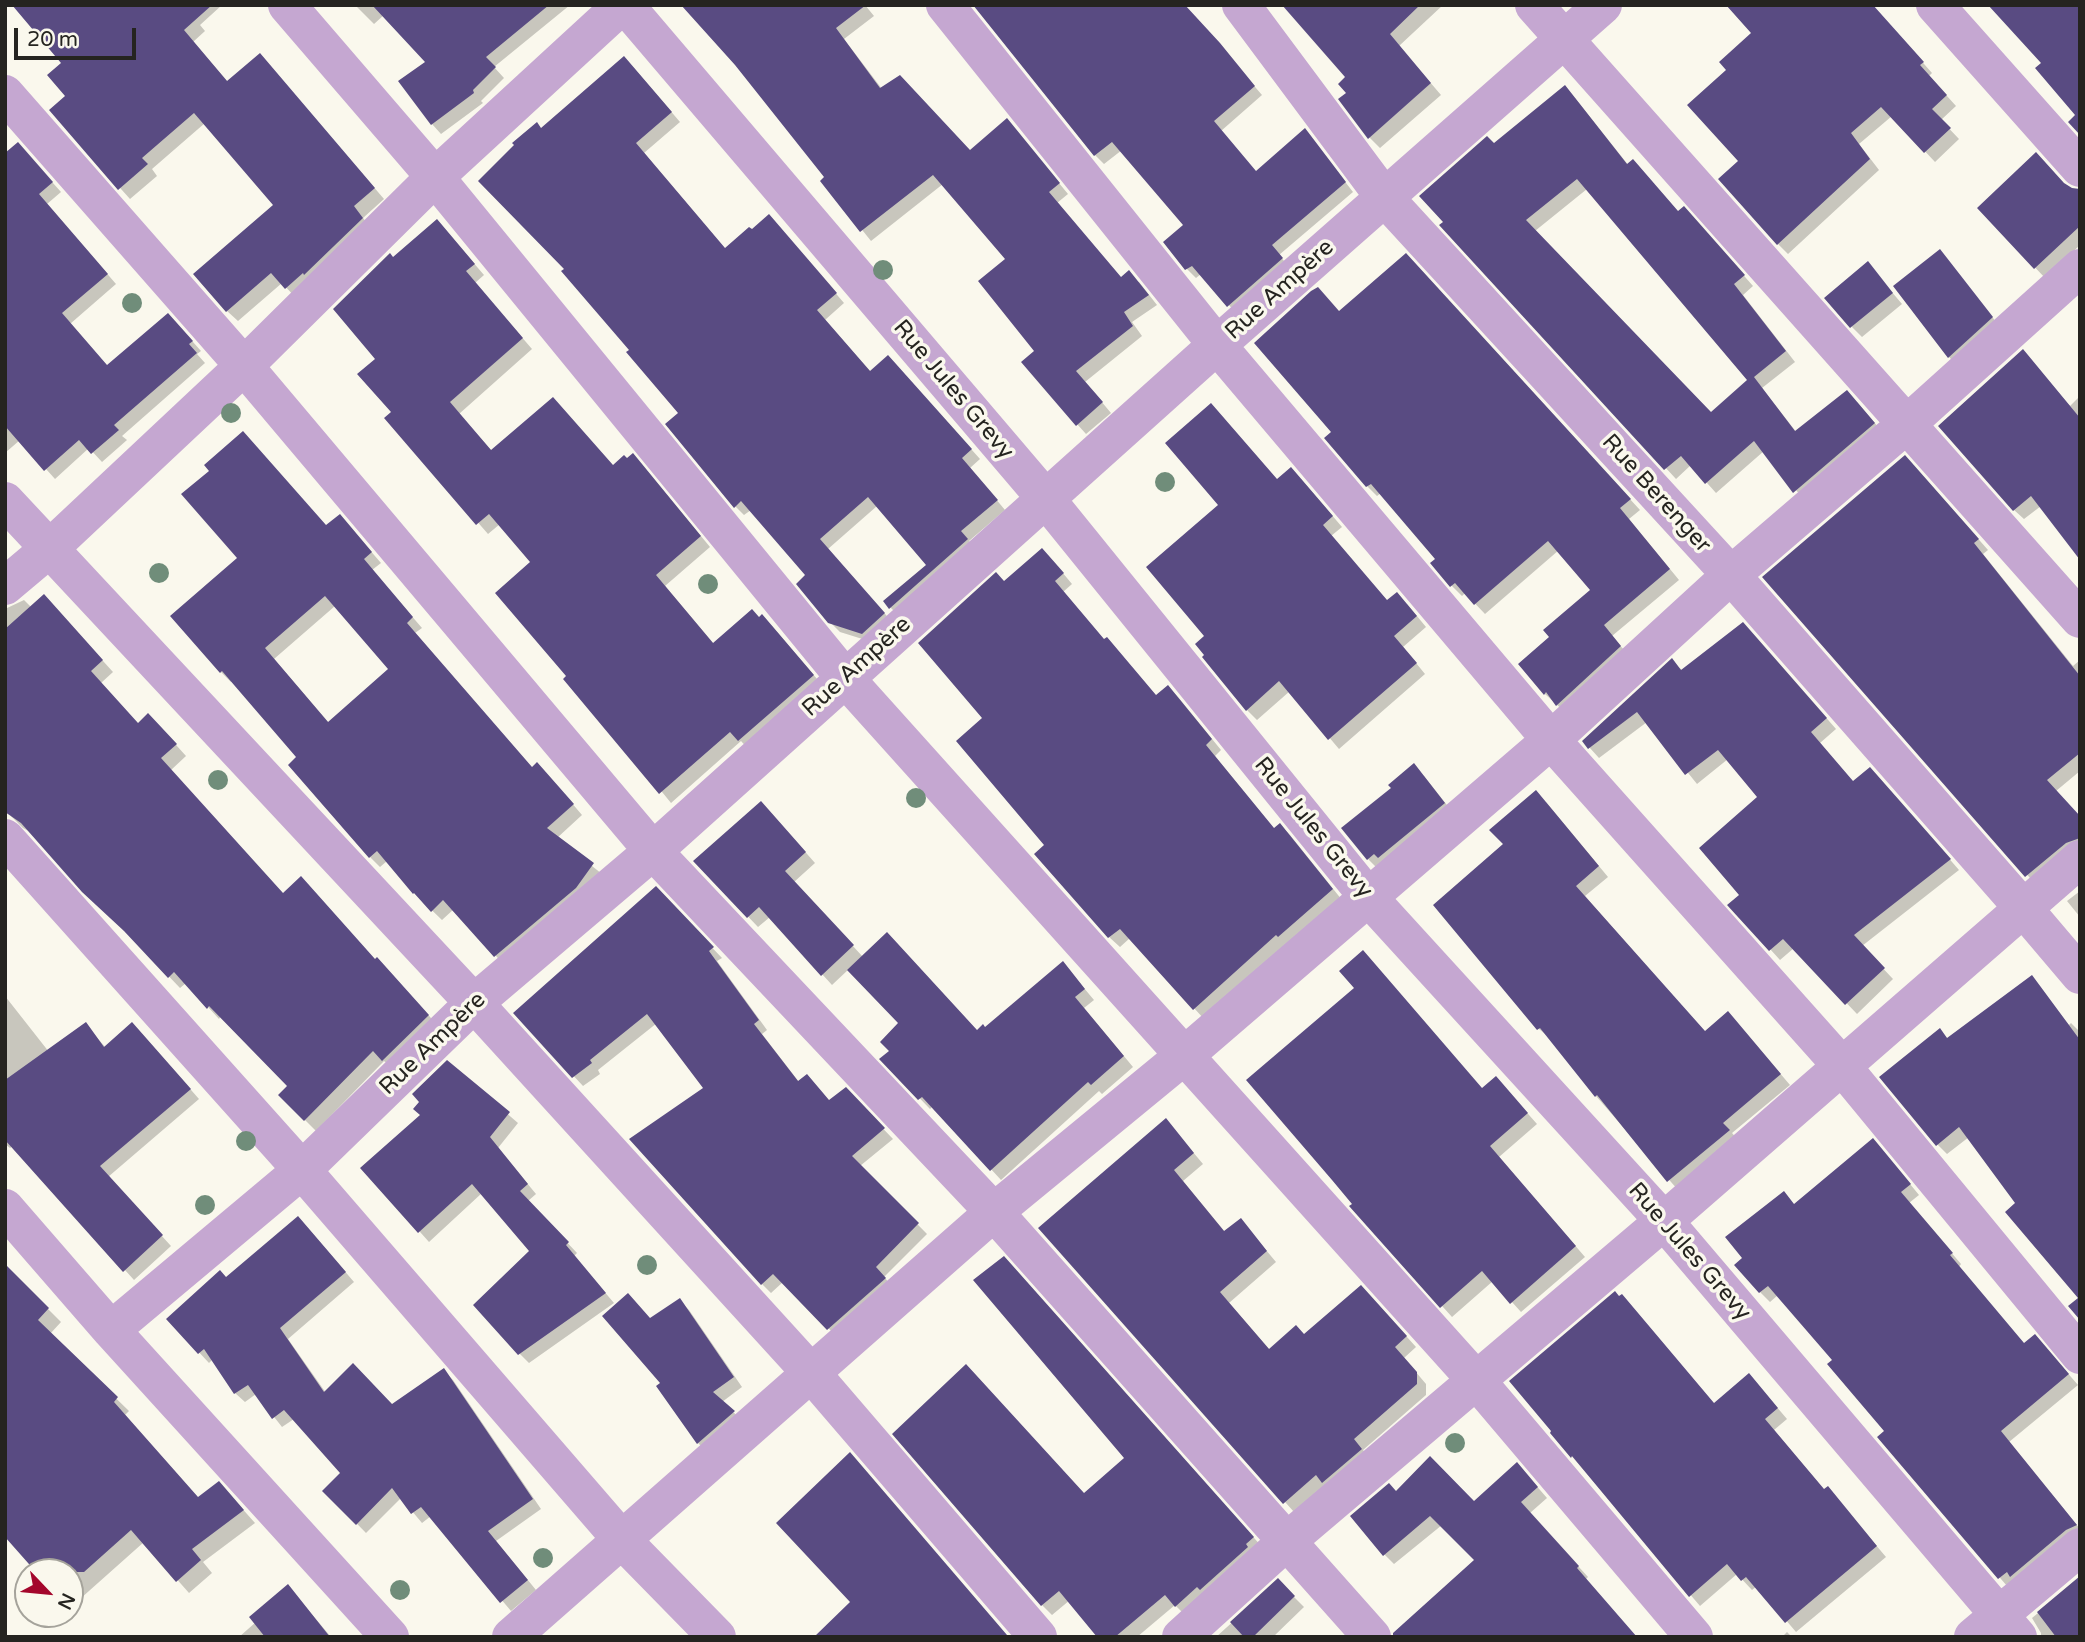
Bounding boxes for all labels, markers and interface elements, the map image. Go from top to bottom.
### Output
scale bar [18,14,140,58]
text: 20 m [27,27,78,52]
street label: Rue Ampère [1220,234,1340,346]
street label: Rue Jules Grevy [887,315,1019,465]
street label: Rue Berenger [1596,429,1716,559]
street label: Rue Ampère [797,611,917,723]
street label: Rue Jules Grevy [1248,752,1378,904]
street label: Rue Ampère [374,987,492,1101]
street label: Rue Jules Grevy [1622,1178,1756,1326]
north arrow [14,1558,84,1628]
text: N [53,1590,79,1613]

